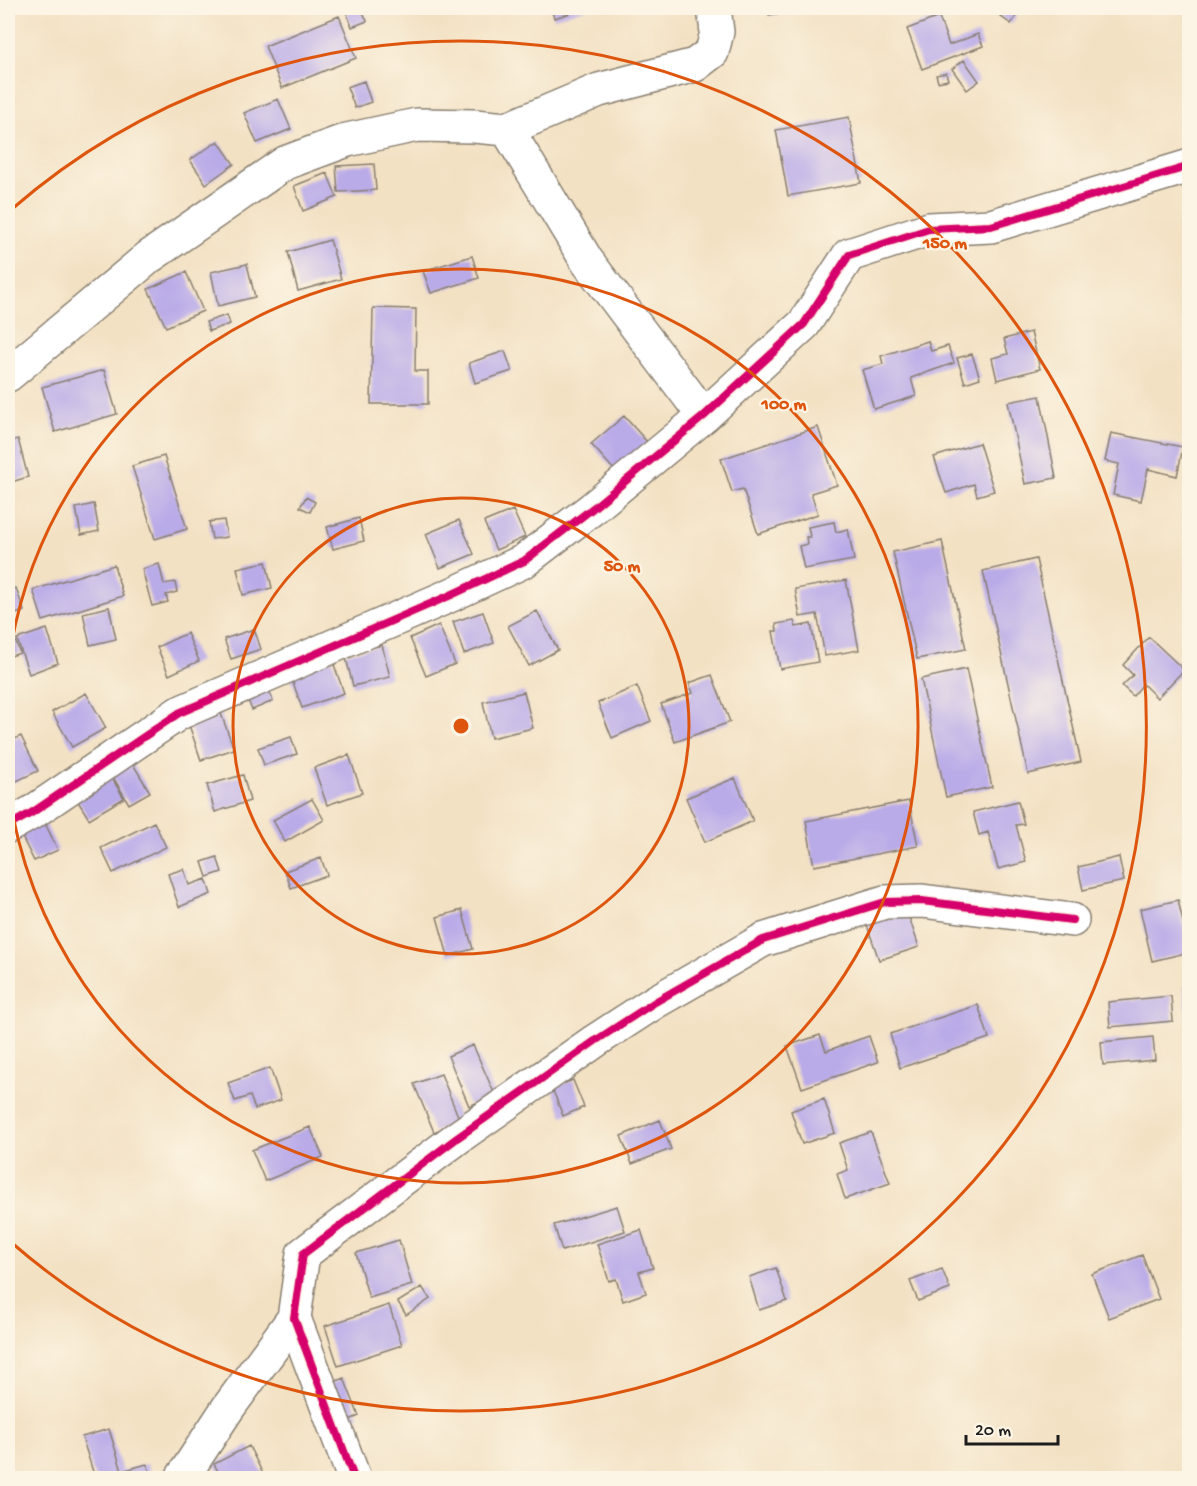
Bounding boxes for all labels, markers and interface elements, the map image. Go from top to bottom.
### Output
text: 150 m [922,234,967,255]
text: 100 m [761,395,807,416]
text: 50 m [604,557,641,578]
centre of rings [451,716,471,736]
scale bar [966,1408,1058,1446]
text: 20 m [975,1421,1011,1442]

